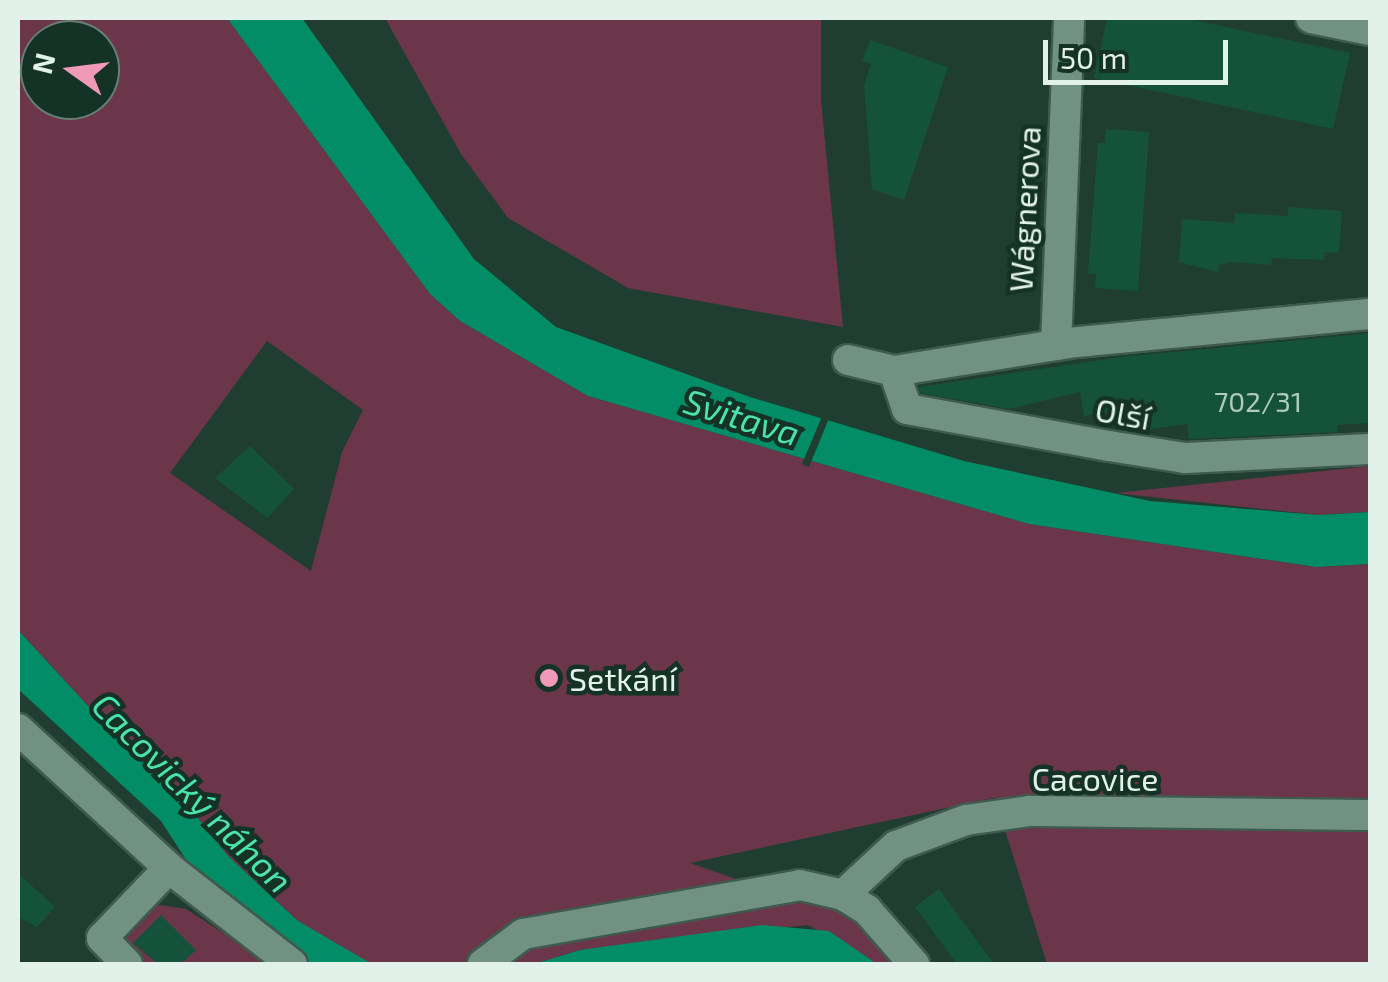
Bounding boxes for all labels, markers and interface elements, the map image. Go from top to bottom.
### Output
north arrow [20,20,120,120]
scale bar [1048,20,1233,82]
text: 50 m [1060,39,1127,75]
text: N [24,49,62,77]
street label: Wágnerova [1000,125,1048,293]
water label: Svitava [679,379,805,453]
house number: 702/31 [1214,384,1302,418]
street label: Olší [1093,389,1153,437]
place label: Setkání [569,659,677,697]
marker: Setkání [538,667,560,689]
water label: Cacovický náhon [84,683,302,901]
street label: Cacovice [1032,759,1158,797]

